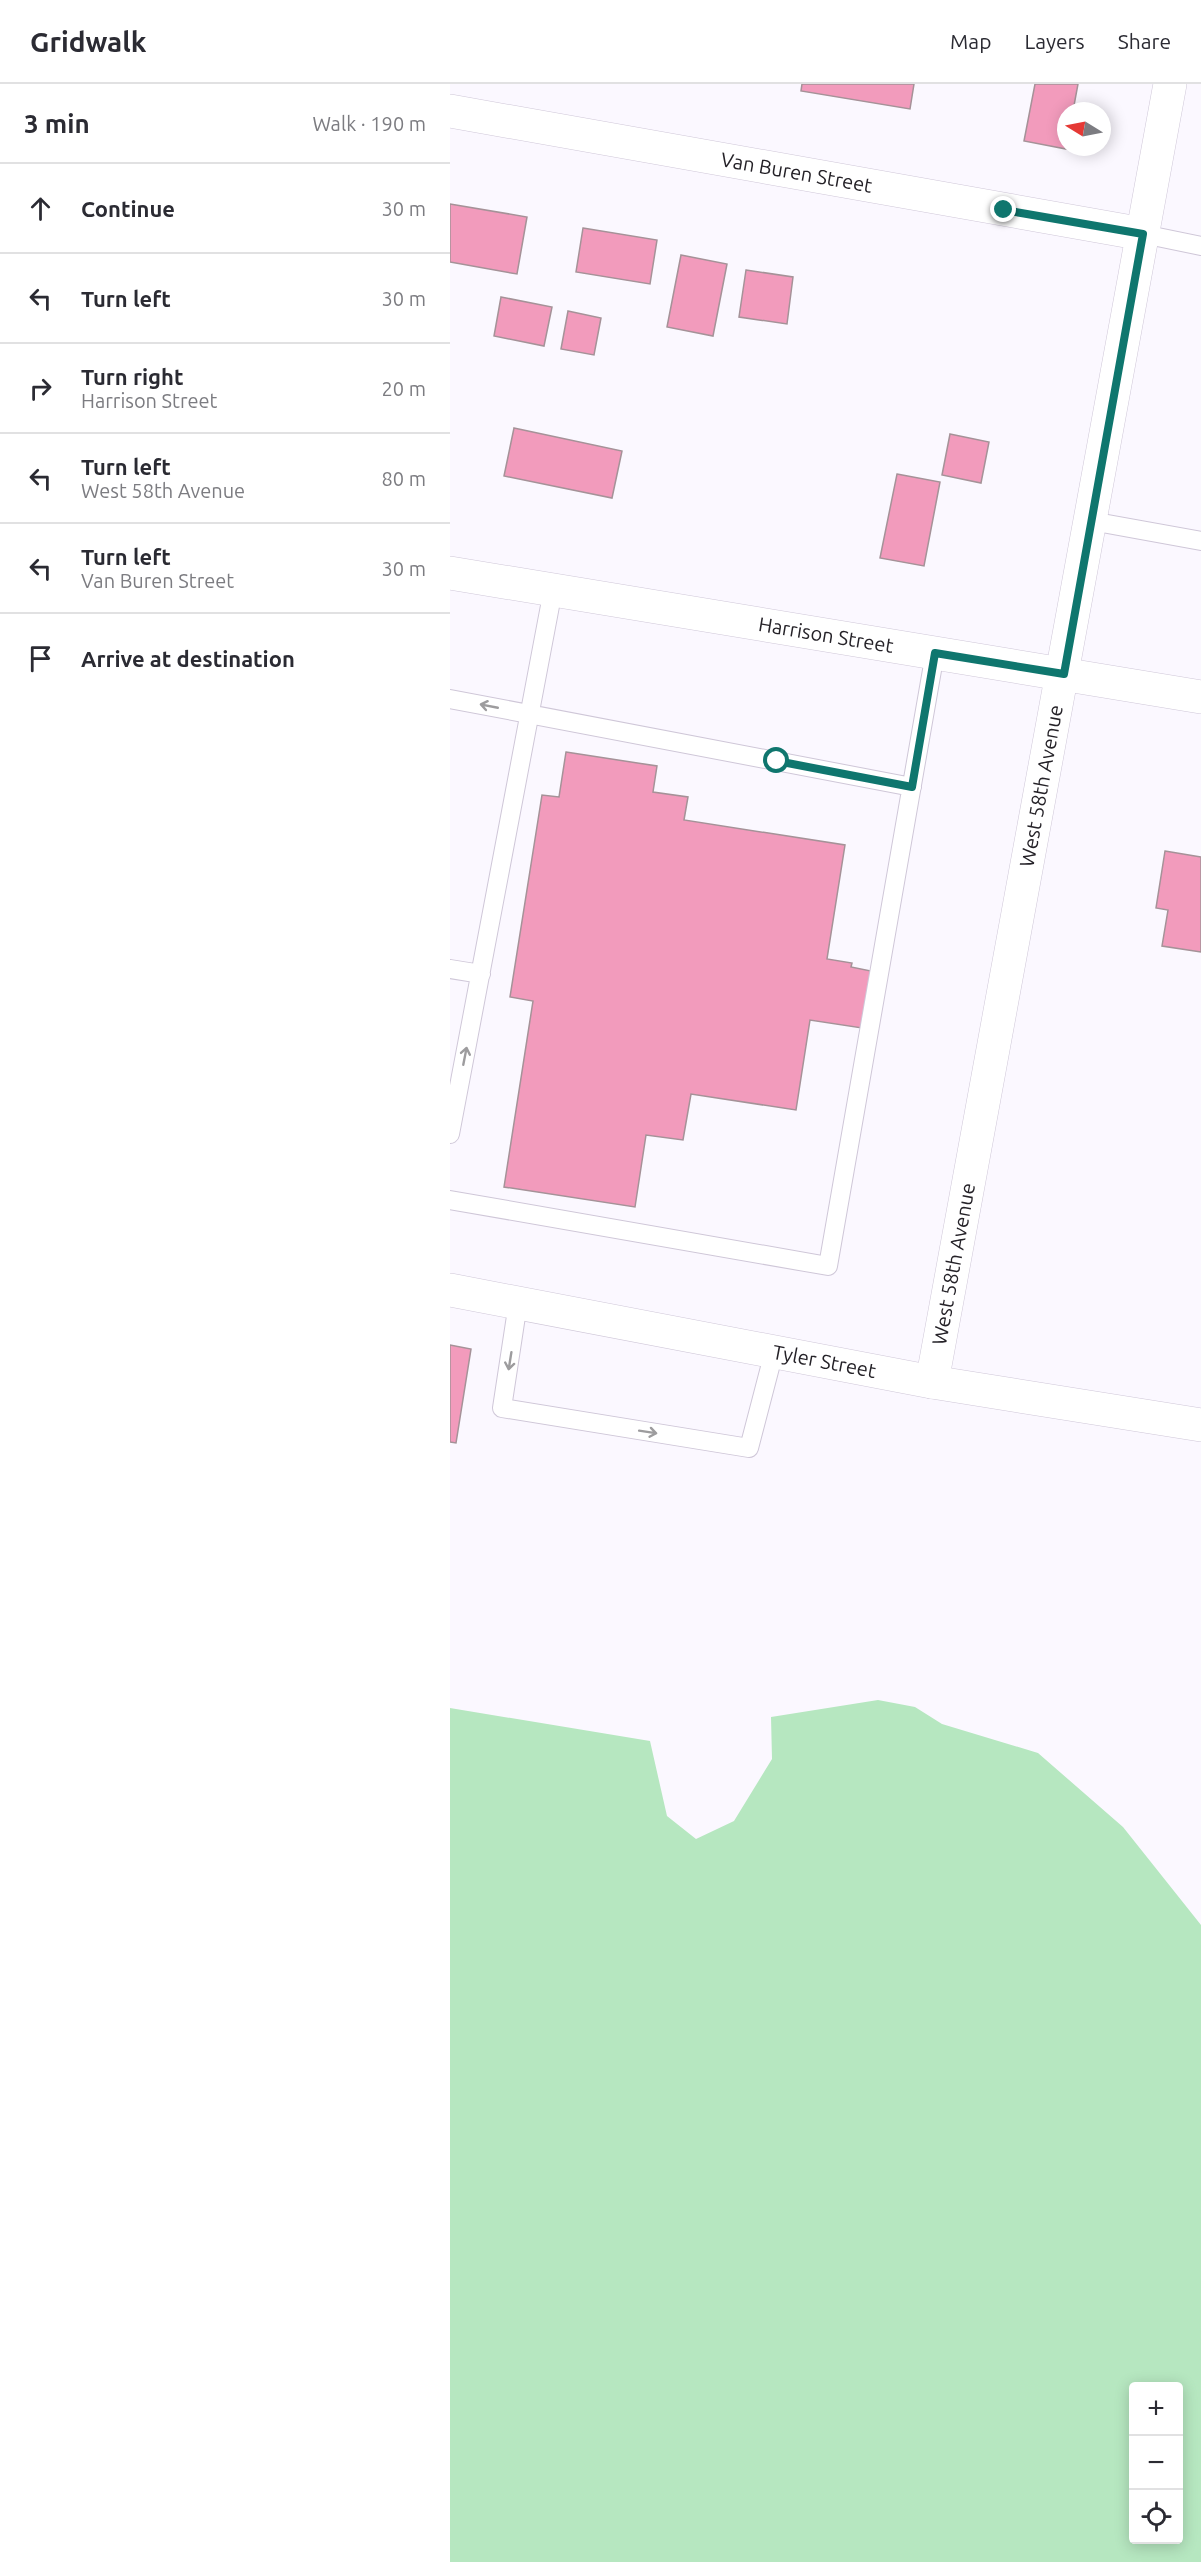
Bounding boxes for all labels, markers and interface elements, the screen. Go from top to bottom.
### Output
text: Gridwalk [30,26,147,57]
text: Map [950,29,991,53]
text: Layers [1024,29,1085,53]
text: Share [1118,29,1171,53]
north arrow [1057,102,1111,156]
text: 3 min [24,109,90,138]
text: Walk · 190 m [313,112,426,135]
street label: Van Buren Street [719,147,874,197]
icon: ahead [24,192,57,225]
text: Continue [81,196,175,221]
route end [990,196,1016,222]
text: 30 m [382,197,426,220]
icon: left [24,282,57,315]
text: Turn left [81,286,171,311]
text: 30 m [382,287,426,310]
text: Turn right [81,364,183,389]
icon: right [24,372,57,405]
text: 20 m [382,377,426,400]
text: Harrison Street [81,389,217,412]
text: Turn left [81,454,171,479]
icon: left [24,462,57,495]
text: 80 m [382,467,426,490]
text: West 58th Avenue [81,479,245,502]
text: Turn left [81,544,171,569]
icon: left [24,552,57,585]
text: 30 m [382,557,426,580]
text: Van Buren Street [81,569,234,592]
street label: Harrison Street [757,612,895,657]
icon: arrive [24,642,57,675]
text: Arrive at destination [81,646,295,671]
one-way arrow [480,700,500,711]
street label: West 58th Avenue [1015,703,1067,869]
route start [763,747,789,773]
one-way arrow [460,1047,471,1066]
street label: West 58th Avenue [927,1181,979,1347]
street label: Tyler Street [771,1340,878,1382]
one-way arrow [504,1350,515,1370]
one-way arrow [638,1426,658,1437]
map controls [1129,2382,1183,2544]
button: + [1129,2382,1183,2436]
button: − [1129,2436,1183,2490]
button: locate [1129,2490,1183,2544]

